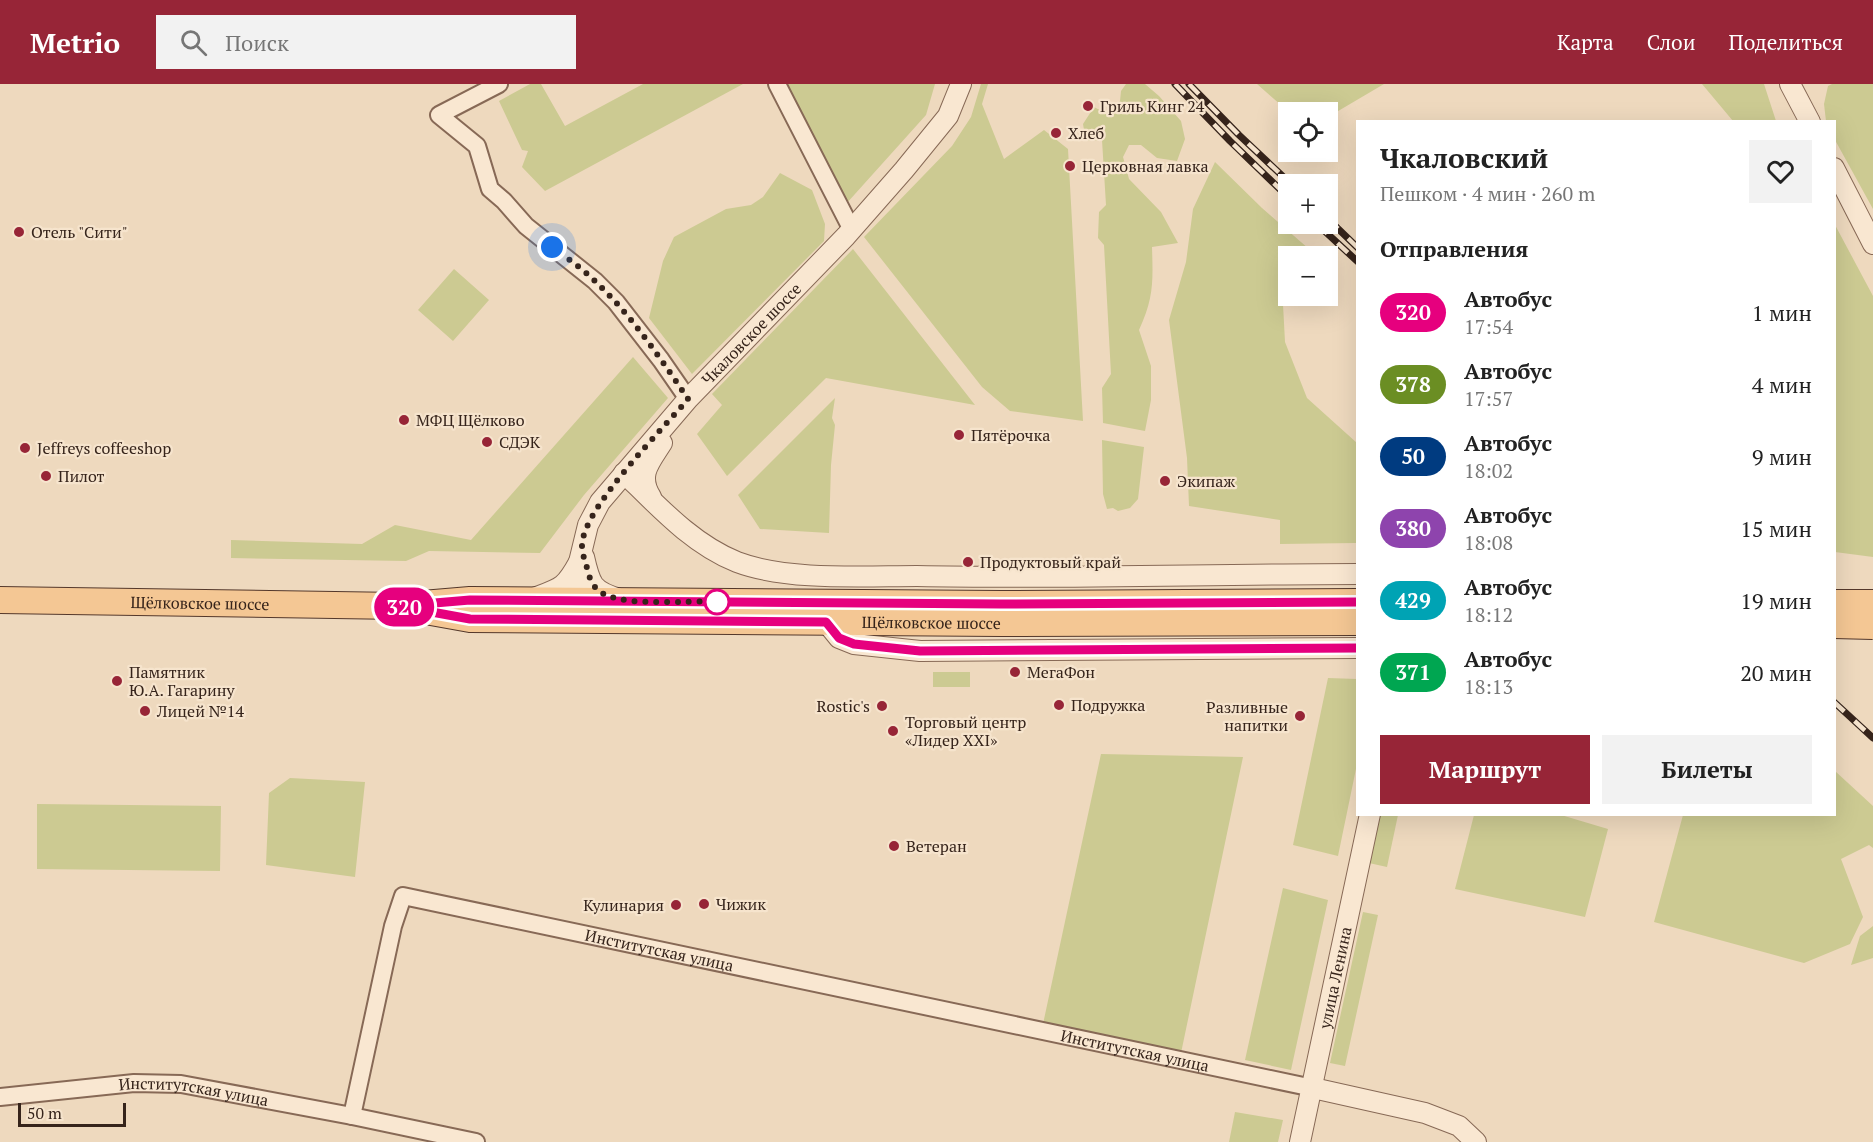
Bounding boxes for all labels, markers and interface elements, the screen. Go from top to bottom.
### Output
search box [156,15,576,69]
text: Metrio [30,24,120,61]
icon: search [177,26,210,59]
text: Поиск [225,28,289,57]
text: Карта [1557,28,1614,56]
text: Слои [1647,28,1696,56]
text: Поделиться [1729,28,1843,56]
place label: Гриль Кинг 24 [1100,95,1205,117]
marker: Гриль Кинг 24 [1081,99,1095,113]
map controls [1278,102,1338,306]
button: locate [1278,102,1338,162]
place label: Хлеб [1068,122,1104,144]
marker: Хлеб [1049,126,1063,140]
text: Чкаловский [1380,139,1548,176]
button: heart [1749,140,1812,203]
place label: Церковная лавка [1082,155,1208,177]
marker: Церковная лавка [1063,159,1077,173]
button: + [1278,174,1338,234]
text: Пешком · 4 мин · 260 m [1380,180,1595,207]
place label: Отель "Сити" [31,221,128,243]
marker: Отель "Сити" [12,225,26,239]
your location [537,232,567,262]
text: Отправления [1380,234,1528,263]
button: − [1278,246,1338,306]
street label: Чкаловское шоссе [697,278,806,390]
text: Автобус [1464,284,1552,313]
text: 320 [1395,298,1431,326]
text: 1 мин [1752,298,1812,327]
text: 17:54 [1464,313,1513,340]
text: Автобус [1464,356,1552,385]
text: 378 [1395,370,1431,398]
text: 4 мин [1752,370,1812,399]
text: 17:57 [1464,385,1513,412]
place label: МФЦ Щёлково [416,409,525,431]
marker: МФЦ Щёлково [397,413,411,427]
place label: Пятёрочка [971,424,1050,446]
marker: Пятёрочка [952,428,966,442]
text: Автобус [1464,428,1552,457]
place label: СДЭК [499,431,541,453]
marker: СДЭК [480,435,494,449]
place label: Jeffreys coffeeshop [37,437,171,459]
marker: Jeffreys coffeeshop [18,441,32,455]
text: 50 [1401,442,1425,470]
text: 9 мин [1752,442,1812,471]
text: 18:02 [1464,457,1513,484]
place label: Пилот [58,465,105,487]
marker: Пилот [39,469,53,483]
place label: Экипаж [1177,470,1235,492]
marker: Экипаж [1158,474,1172,488]
text: Автобус [1464,500,1552,529]
text: 380 [1395,514,1431,542]
text: 15 мин [1740,514,1812,543]
text: 18:08 [1464,529,1513,556]
place label: Продуктовый край [980,551,1121,573]
marker: Продуктовый край [961,555,975,569]
text: Автобус [1464,572,1552,601]
text: 429 [1395,586,1431,614]
text: 19 мин [1740,586,1812,615]
line badge: 320 [370,588,438,626]
unlabelled marker [704,589,730,615]
street label: Щёлковское шоссе [130,591,270,615]
text: 320 [386,593,422,621]
text: 18:12 [1464,601,1513,628]
street label: Щёлковское шоссе [862,611,1001,634]
text: Автобус [1464,644,1552,673]
text: 371 [1395,658,1431,686]
text: 20 мин [1740,658,1812,687]
place label: Памятник Ю.А. Гагарину [129,661,236,701]
place label: МегаФон [1027,661,1095,683]
marker: МегаФон [1008,665,1022,679]
text: 18:13 [1464,673,1513,700]
marker: Памятник Ю.А. Гагарину [110,674,124,688]
place label: Подружка [1071,694,1145,716]
place label: Rostic's [817,695,870,717]
place label: Разливные напитки [1206,696,1288,736]
marker: Подружка [1052,698,1066,712]
marker: Rostic's [875,699,889,713]
place label: Лицей №14 [156,700,244,722]
marker: Лицей №14 [138,704,152,718]
marker: Разливные напитки [1293,709,1307,723]
place label: Торговый центр «Лидер XXI» [905,711,1026,751]
marker: Торговый центр «Лидер XXI» [886,724,900,738]
button: Маршрут [1380,735,1590,804]
button: Билеты [1602,735,1812,804]
place label: Ветеран [906,835,967,857]
marker: Ветеран [887,839,901,853]
place label: Чижик [716,893,766,915]
place label: Кулинария [583,894,664,916]
marker: Чижик [697,897,711,911]
marker: Кулинария [669,898,683,912]
street label: Институтская улица [583,924,736,976]
street label: улица Ленина [1313,925,1357,1032]
street label: Институтская улица [1059,1024,1211,1077]
street label: Институтская улица [118,1072,270,1111]
scale bar [18,1100,126,1128]
text: 50 m [27,1102,62,1124]

